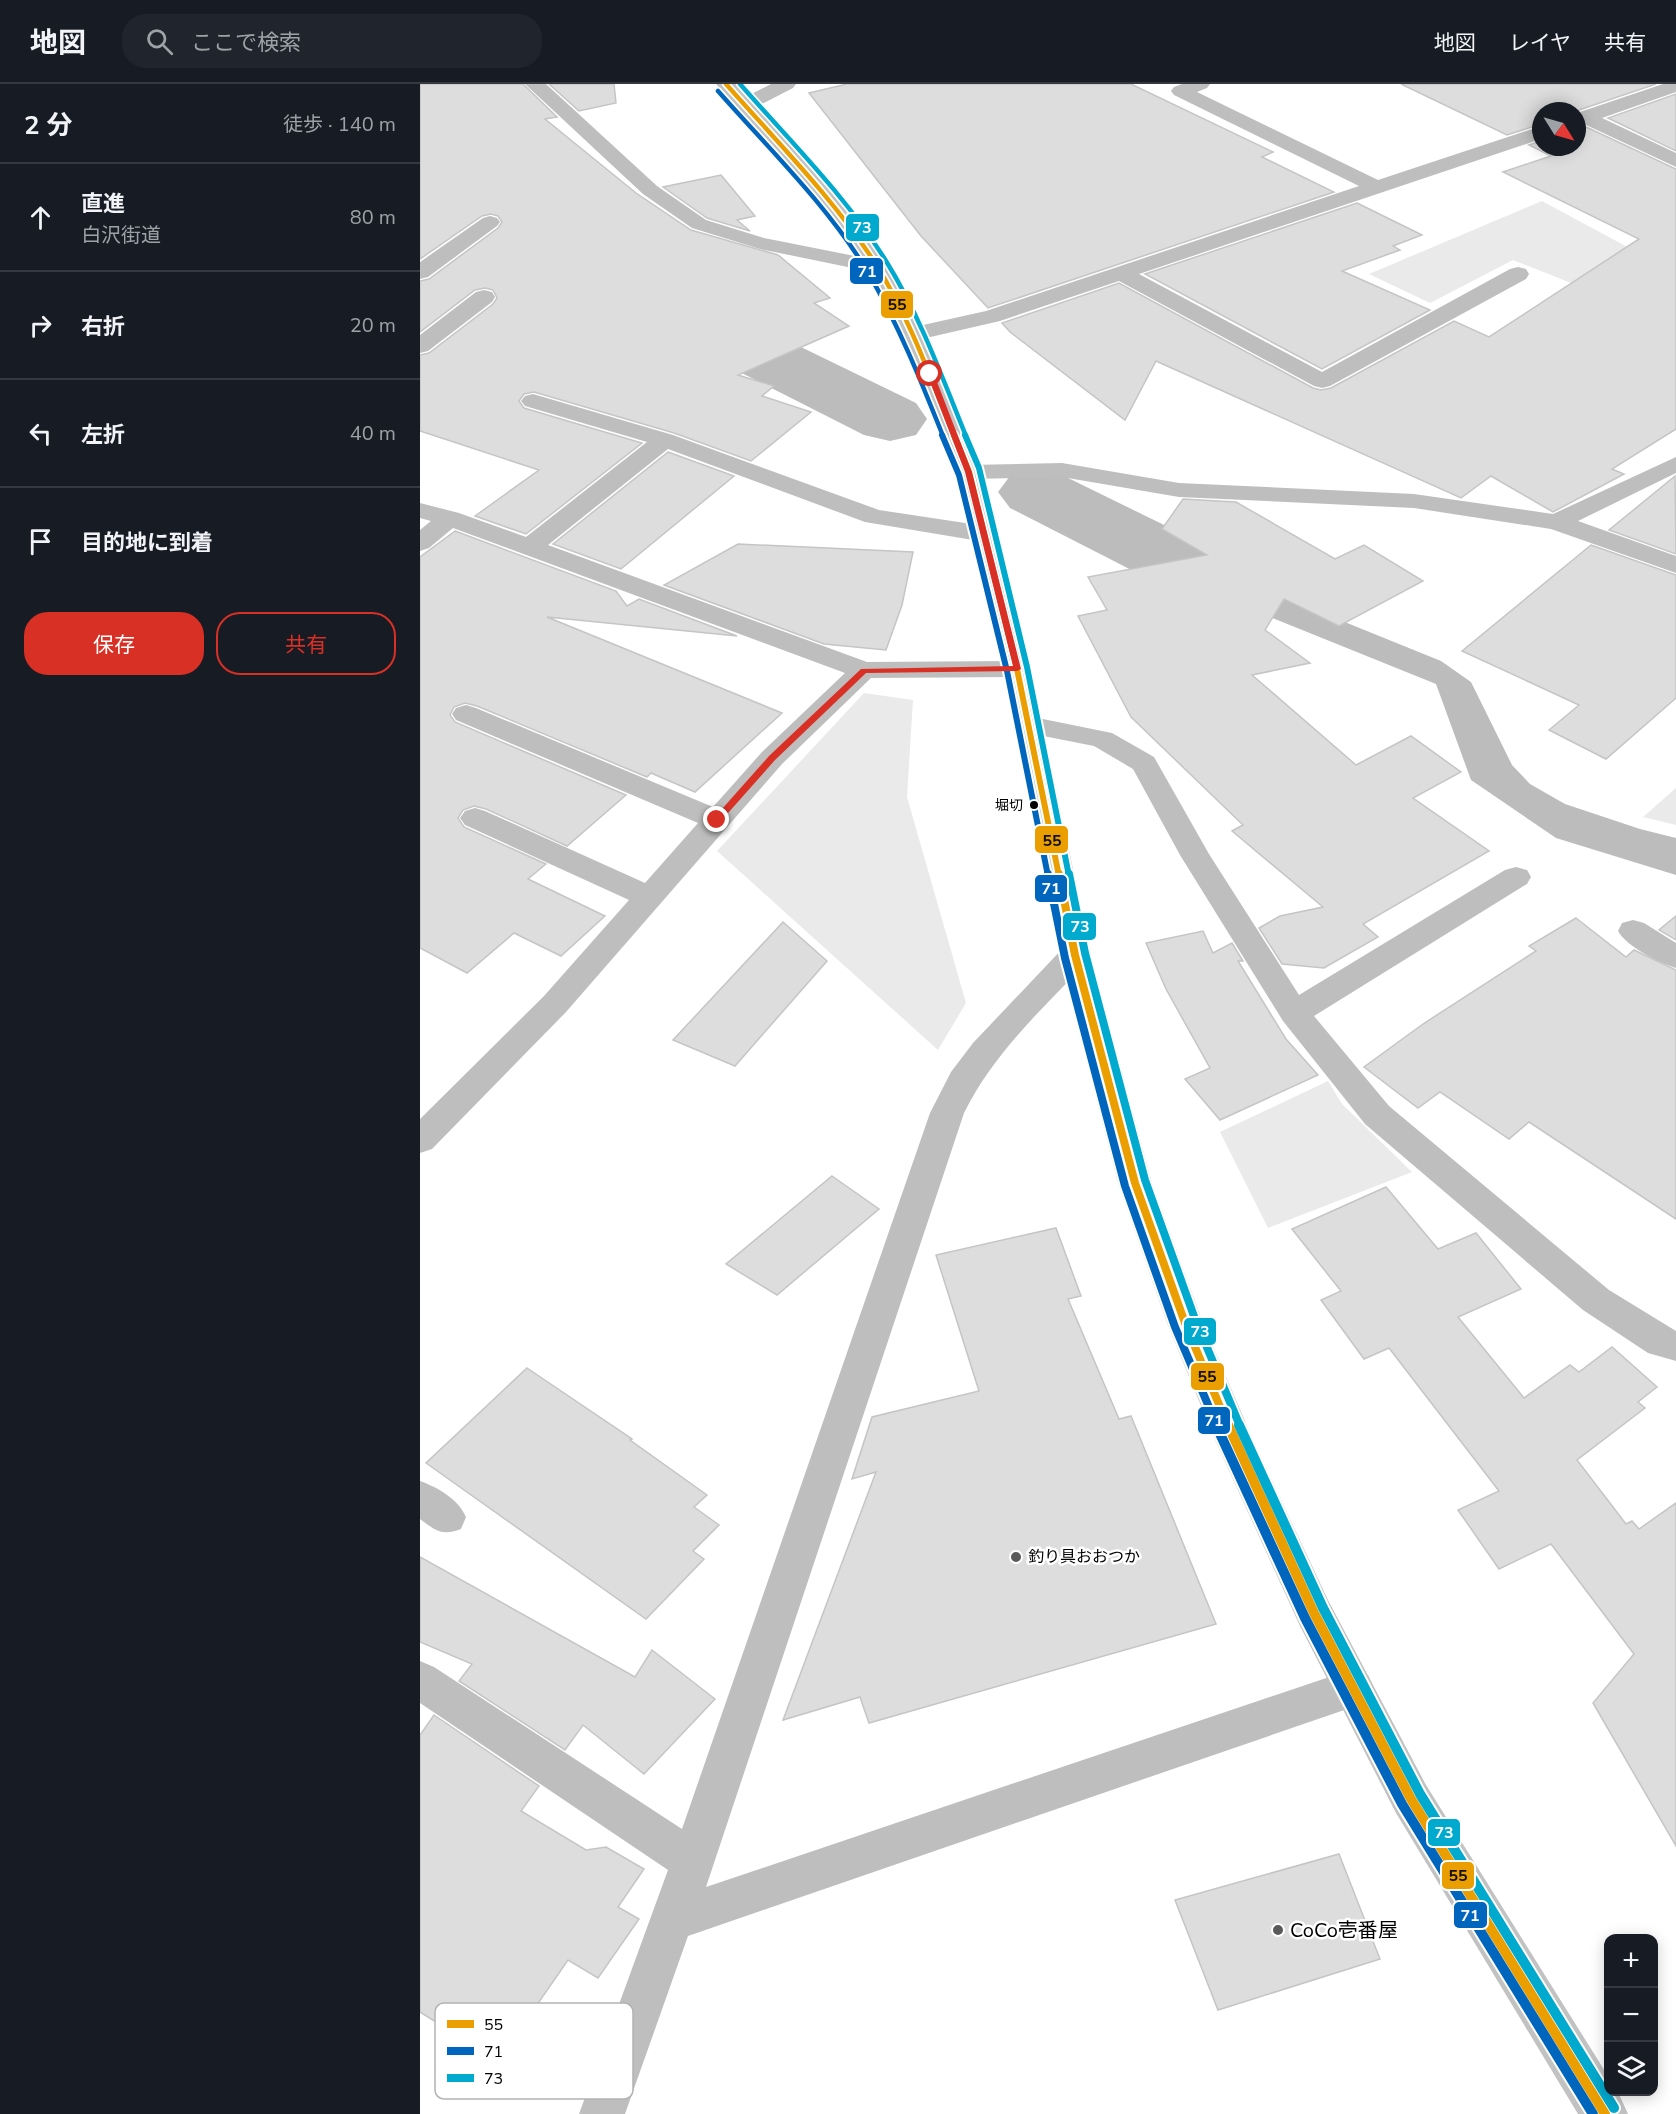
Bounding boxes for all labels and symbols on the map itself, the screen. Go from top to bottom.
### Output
north arrow [1532,102,1586,156]
line badge: 73 [845,213,880,242]
text: 73 [852,217,872,239]
line badge: 71 [849,257,884,285]
text: 71 [857,261,877,283]
line badge: 55 [880,290,914,319]
text: 55 [887,294,907,316]
route start [916,360,942,386]
place label: 堀切 [995,796,1023,815]
marker: 堀切 [1028,799,1040,811]
route end [703,806,729,832]
line badge: 55 [1034,825,1069,854]
text: 55 [1042,830,1062,852]
line badge: 71 [1034,874,1068,903]
text: 71 [1041,878,1061,900]
line badge: 73 [1062,912,1097,941]
text: 73 [1070,916,1090,938]
line badge: 73 [1183,1317,1217,1346]
text: 73 [1190,1321,1210,1343]
line badge: 55 [1190,1362,1225,1391]
text: 55 [1197,1366,1217,1388]
line badge: 71 [1197,1406,1231,1435]
text: 71 [1204,1410,1224,1432]
place label: 釣り具おおつか [1028,1546,1140,1568]
marker: 釣り具おおつか [1009,1550,1023,1564]
line badge: 73 [1427,1818,1461,1847]
text: 73 [1434,1822,1454,1844]
line badge: 55 [1441,1861,1475,1890]
text: 55 [1448,1865,1468,1887]
line badge: 71 [1453,1901,1488,1929]
text: 71 [1460,1905,1480,1927]
place label: CoCo壱番屋 [1290,1917,1398,1944]
marker: CoCo壱番屋 [1271,1923,1285,1937]
legend [435,2003,633,2099]
text: 55 [484,2014,503,2036]
text: 71 [484,2041,503,2063]
text: 73 [484,2068,503,2090]

